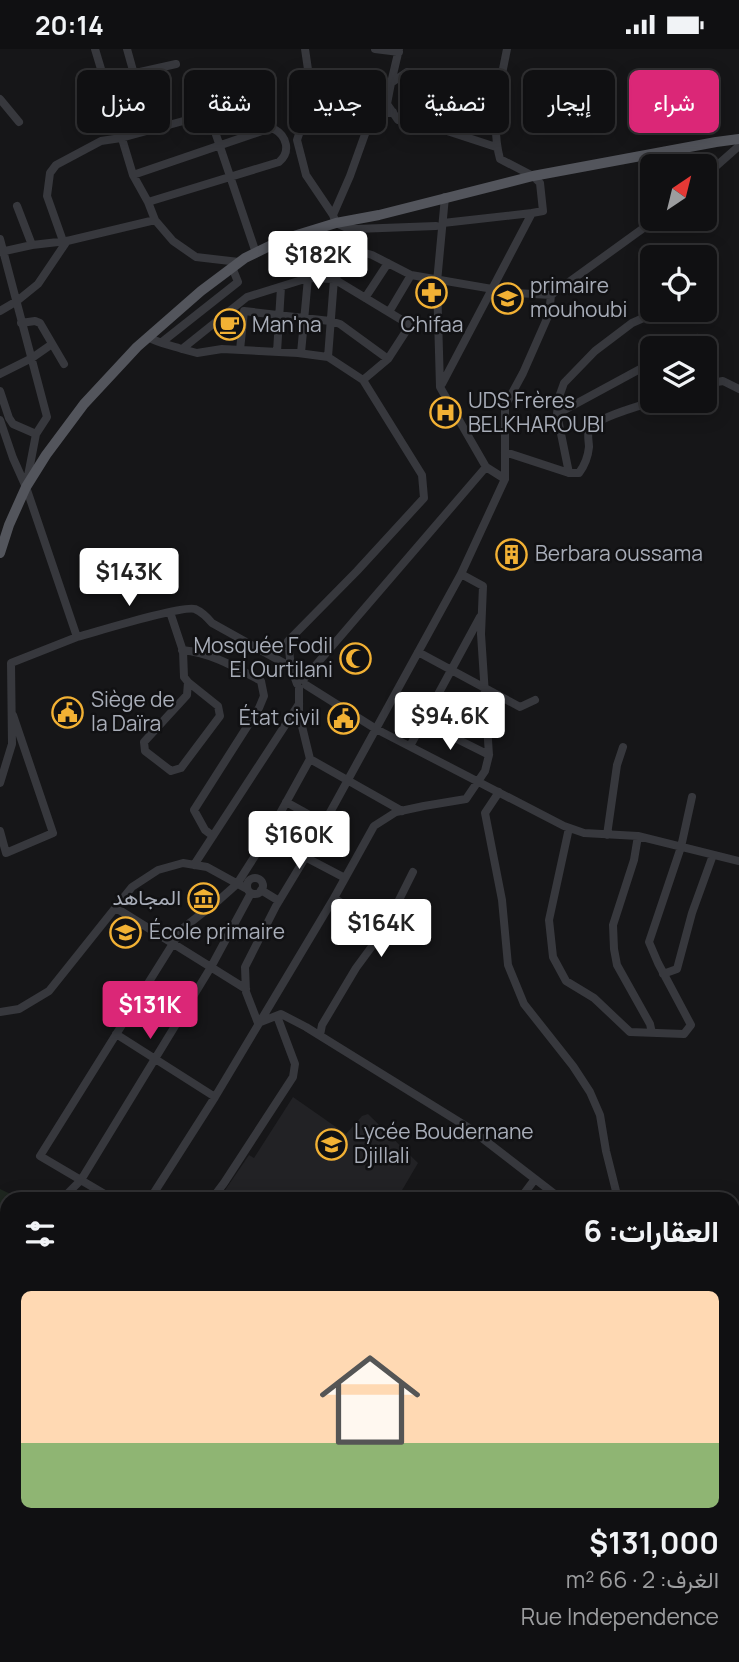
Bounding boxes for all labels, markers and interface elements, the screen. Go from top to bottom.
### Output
text: 20:14 [35,7,104,43]
chip: منزل [77,70,170,133]
chip: شقة [184,70,275,133]
chip: جديد [289,70,386,133]
chip: تصفية [400,70,509,133]
chip: إيجار [523,70,615,133]
chip: شراء [629,70,719,133]
north arrow [640,154,718,231]
map controls [640,154,717,413]
pin: $182K [269,231,367,291]
text: $182K [284,238,352,270]
button: locate [640,245,717,322]
place label: primaire mouhoubi [530,271,627,323]
pharmacy icon: Chifaa [415,276,449,310]
school or university icon: primaire mouhoubi [490,281,524,315]
cafe icon: Man'na [212,308,246,342]
place label: Man'na [252,310,322,338]
place label: Chifaa [401,310,463,338]
button: layers [640,336,717,413]
place label: UDS Frères BELKHAROUBI [468,386,605,438]
hospital icon: UDS Frères BELKHAROUBI [428,396,462,430]
building icon: Berbara oussama [495,537,529,571]
place label: Berbara oussama [535,539,703,567]
pin: $143K [80,549,178,608]
text: $143K [96,555,162,587]
place label: Mosquée Fodil El Ourtilani [193,631,333,683]
mosque icon: Mosquée Fodil El Ourtilani [339,641,373,675]
place label: Siège de la Daïra [91,685,175,737]
pin: $94.6K [393,693,507,752]
public building icon: Siège de la Daïra [51,695,85,729]
text: $94.6K [411,699,489,731]
public building icon: État civil [326,701,360,735]
place label: État civil [239,703,320,731]
pin: $160K [250,811,348,871]
text: $160K [265,818,333,850]
museum icon: المجاهد [187,881,221,915]
place label: المجاهد [112,883,181,911]
pin: $164K [332,899,430,959]
text: $164K [347,906,415,938]
school or university icon: École primaire [109,915,143,949]
place label: École primaire [149,917,285,945]
pin: $131K [101,981,199,1041]
text: $131K [119,988,181,1020]
place label: Lycée Boudernane Djillali [354,1117,534,1169]
school or university icon: Lycée Boudernane Djillali [314,1127,348,1161]
text: العقارات: 6 [584,1210,719,1251]
icon: filters [21,1215,59,1253]
icon: home [307,1337,433,1463]
text: $131,000 [589,1522,719,1563]
text: الغرف: 2 · 66 m² [566,1563,719,1595]
text: Rue Independence [521,1600,719,1632]

